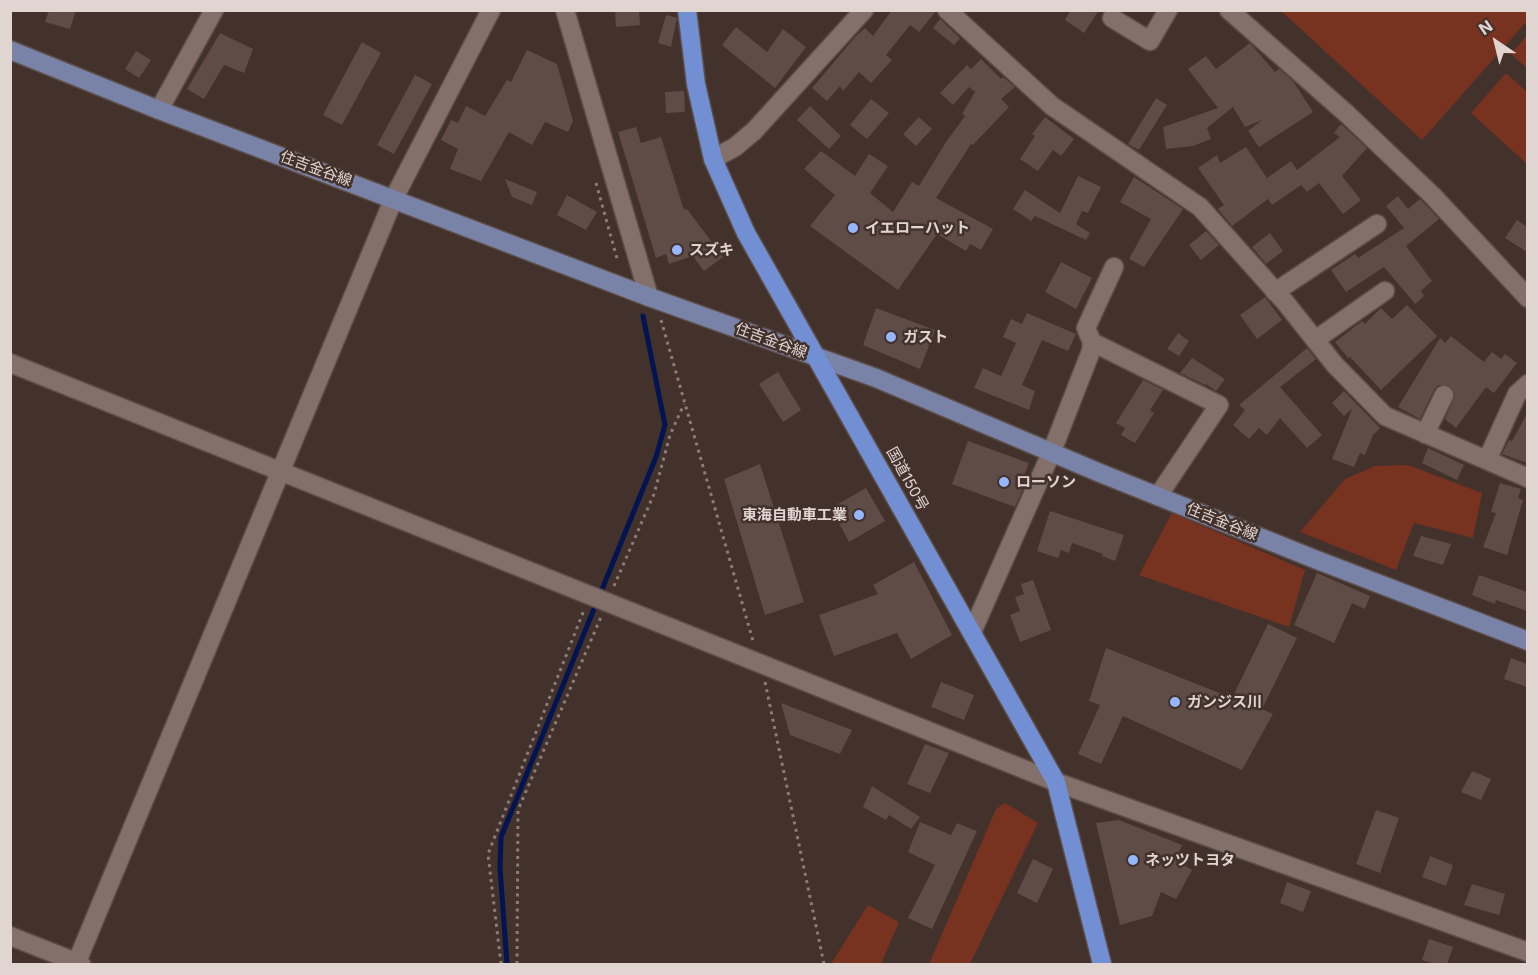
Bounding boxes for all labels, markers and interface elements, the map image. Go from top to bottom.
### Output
north arrow [1466,12,1526,72]
text: N [1475,16,1496,39]
street label: 住吉金谷線 [278,148,354,190]
place label: イエローハット [865,219,970,237]
marker: イエローハット [846,221,860,235]
place label: スズキ [689,241,734,259]
marker: スズキ [670,243,684,257]
street label: 住吉金谷線 [733,320,809,362]
place label: ガスト [903,328,948,346]
marker: ガスト [884,330,898,344]
street label: 国道150号 [882,444,932,514]
place label: ローソン [1016,473,1076,491]
marker: ローソン [997,475,1011,489]
street label: 住吉金谷線 [1184,500,1260,544]
place label: 東海自動車工業 [742,506,847,524]
marker: 東海自動車工業 [852,508,866,522]
place label: ガンジス川 [1187,693,1262,711]
marker: ガンジス川 [1168,695,1182,709]
place label: ネッツトヨタ [1145,851,1235,869]
marker: ネッツトヨタ [1126,853,1140,867]

